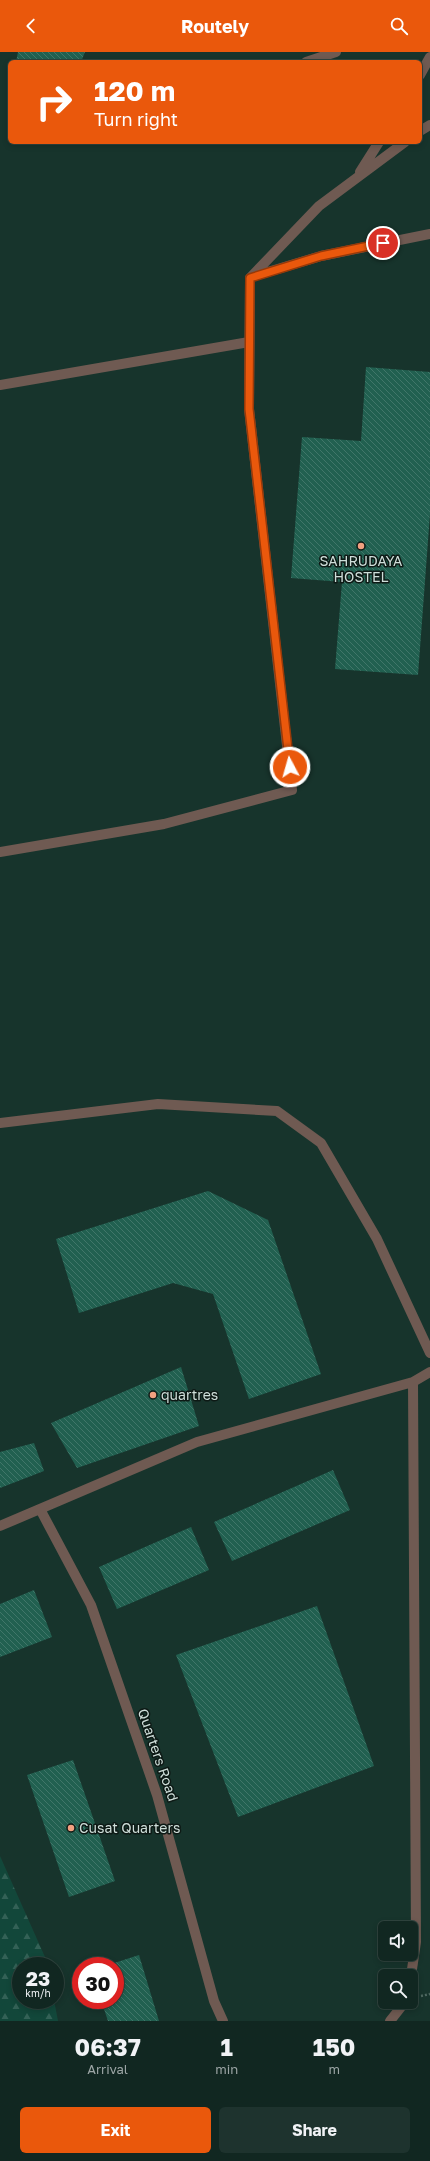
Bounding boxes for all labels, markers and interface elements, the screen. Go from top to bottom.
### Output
icon: back [20,15,42,37]
text: Routely [181,15,249,37]
icon: search [388,15,410,37]
text: 120 m [94,74,175,107]
icon: right [28,76,80,128]
text: Turn right [94,108,178,130]
pin [366,226,400,260]
icon: arrive [372,232,394,254]
marker: SAHRUDAYA HOSTEL [356,541,366,551]
place label: SAHRUDAYA HOSTEL [320,552,403,585]
position arrow [269,746,311,788]
place label: quartres [161,1386,218,1403]
marker: quartres [148,1390,158,1400]
street label: Quarters Road [135,1706,182,1803]
place label: Cusat Quarters [79,1819,180,1836]
marker: Cusat Quarters [66,1823,76,1833]
map controls [378,1921,418,2009]
button: sound [378,1921,418,1961]
speed limit sign: 30 [72,1957,124,2009]
text: 23 [26,1966,50,1990]
button: search [378,1969,418,2009]
text: km/h [25,1987,51,1999]
text: 06:37 [75,2032,141,2061]
text: 1 [221,2032,233,2061]
text: 150 [313,2032,355,2061]
text: Arrival [87,2061,128,2077]
text: min [215,2061,238,2077]
text: m [328,2061,340,2077]
button: Exit [20,2107,211,2153]
button: Share [219,2107,410,2153]

